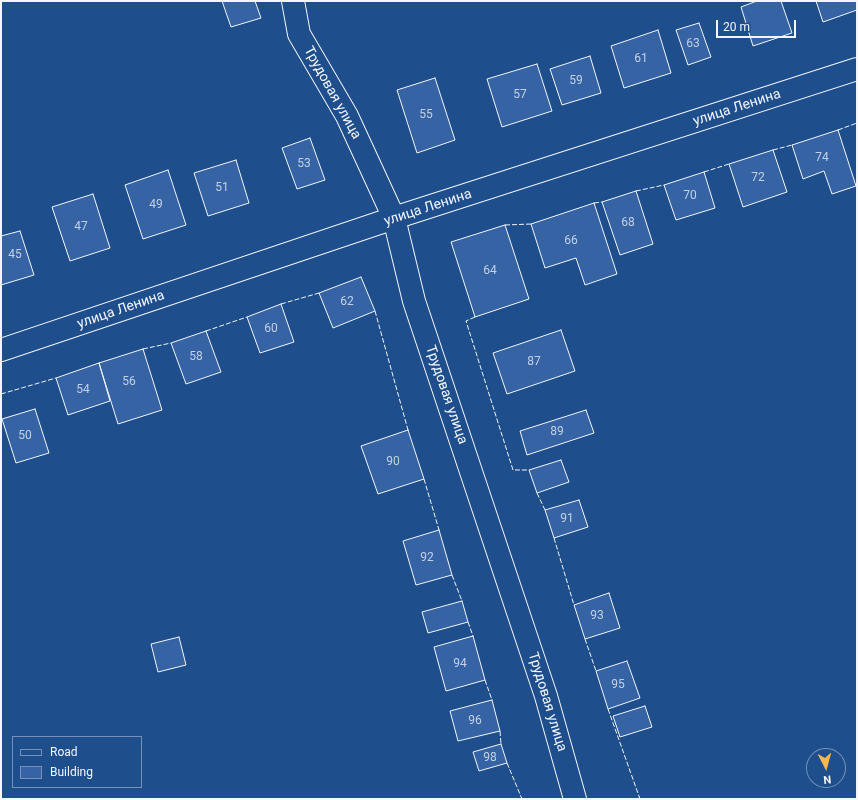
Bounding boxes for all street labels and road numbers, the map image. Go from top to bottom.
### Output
street label: Трудовая улица [300,44,364,142]
street label: улица Ленина [691,86,783,130]
street label: улица Ленина [382,186,474,230]
street label: улица Ленина [75,287,167,333]
street label: Трудовая улица [421,343,471,447]
street label: Трудовая улица [524,650,570,754]

